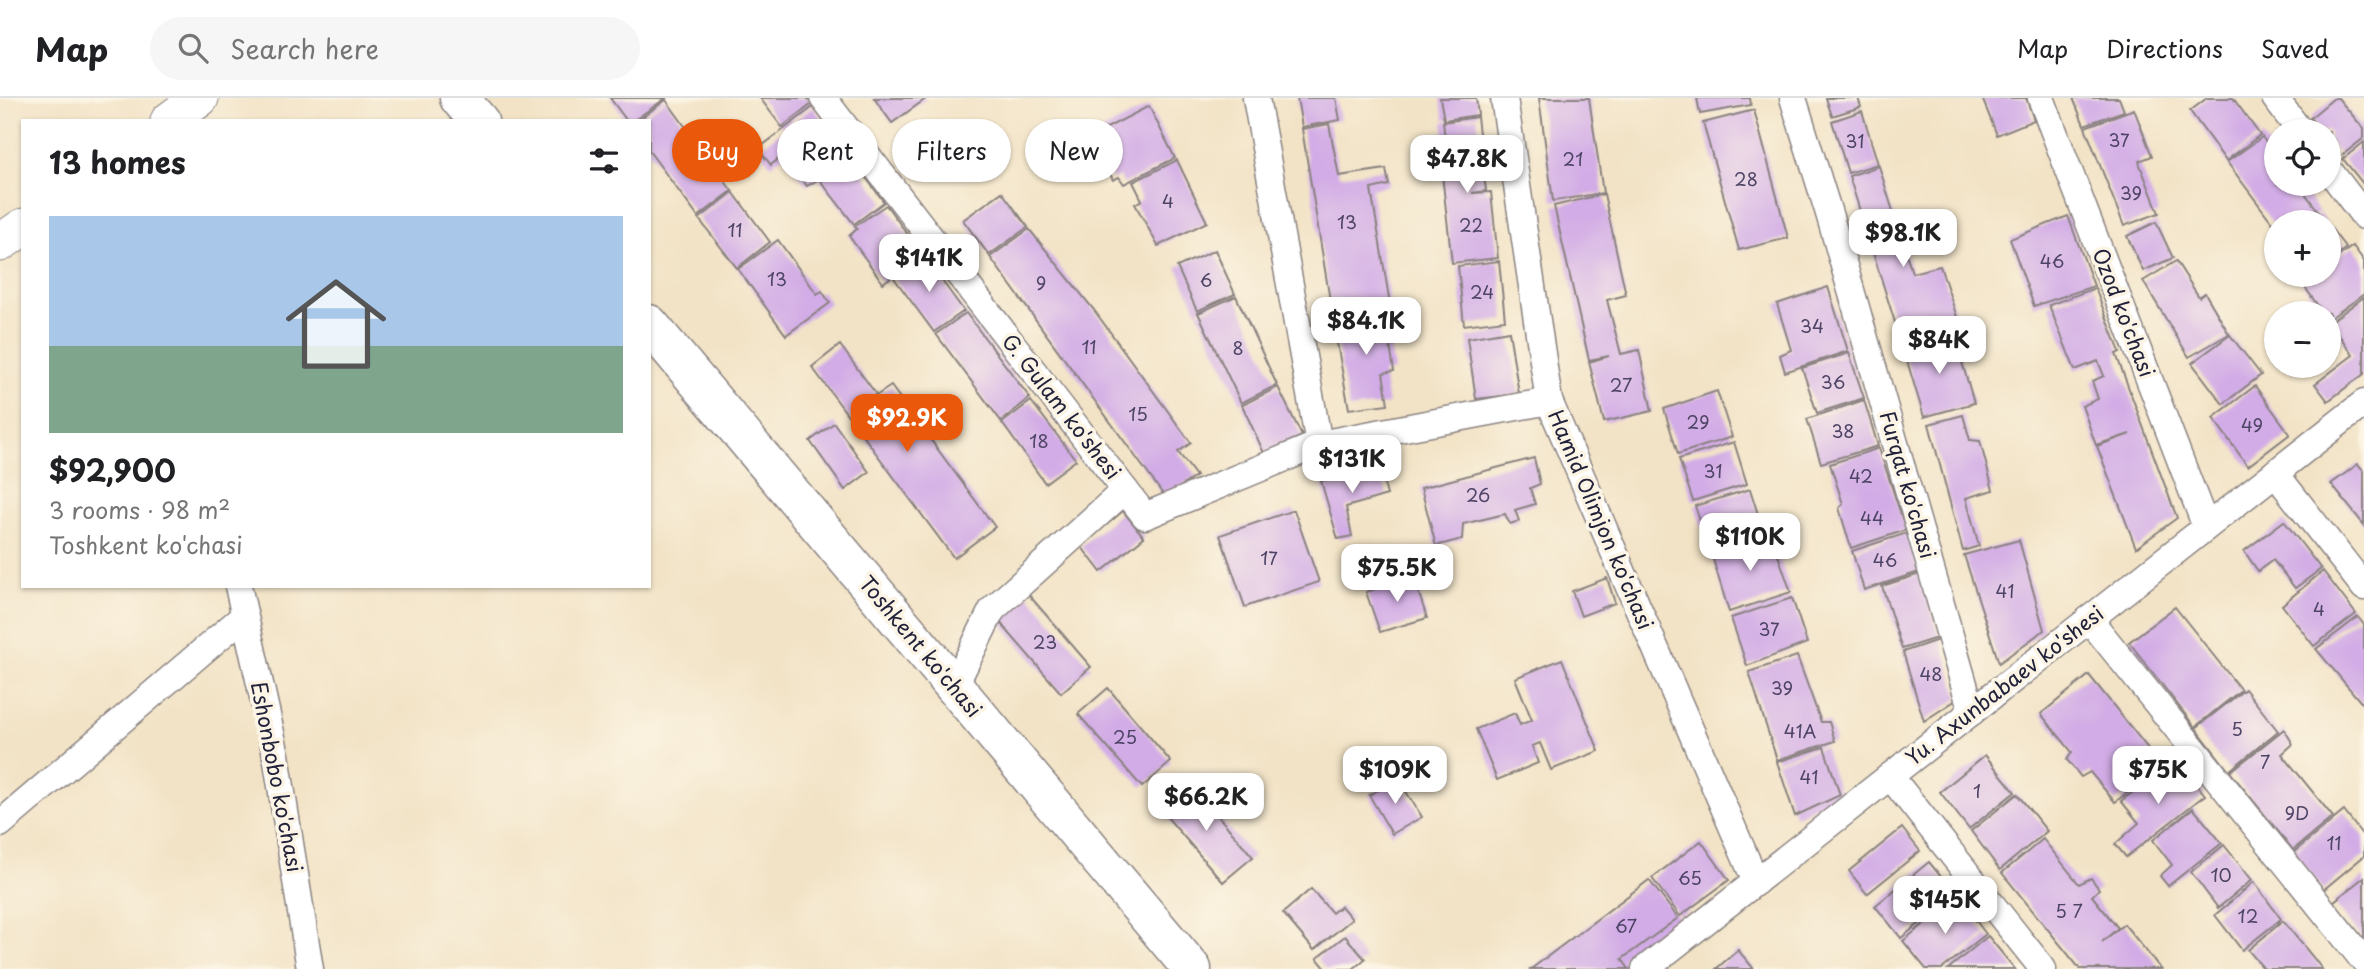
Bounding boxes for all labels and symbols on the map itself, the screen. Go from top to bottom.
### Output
house number: 37 [2108,126,2130,153]
house number: 31 [1846,127,1864,154]
pin: $47.8K [1410,136,1524,195]
house number: 21 [1563,145,1583,172]
house number: 28 [1734,165,1758,192]
house number: 39 [2120,179,2142,206]
house number: 4 [1162,187,1174,214]
house number: 13 [1337,208,1357,235]
pin: $98.1K [1846,209,1960,269]
house number: 22 [1459,211,1483,238]
house number: 11 [727,216,743,243]
pin: $141K [880,234,978,294]
street label: Ozod ko'chasi [2086,243,2164,381]
house number: 46 [2040,247,2064,274]
house number: 13 [767,265,787,292]
house number: 6 [1200,266,1212,293]
house number: 9 [1036,269,1046,296]
house number: 24 [1470,278,1494,305]
pin: $84.1K [1309,298,1423,357]
house number: 34 [1800,312,1824,339]
pin: $84K [1898,316,1980,376]
street label: G. Gulam ko'shesi [995,326,1130,486]
house number: 11 [1081,333,1097,360]
house number: 8 [1232,334,1244,361]
house number: 36 [1821,368,1845,395]
house number: 27 [1610,371,1632,398]
pin: $92.9K [850,394,964,454]
house number: 15 [1128,400,1148,427]
street label: Hamid Olimjon ko'chasi [1541,404,1663,634]
street label: Furqat ko'chasi [1873,407,1945,562]
house number: 29 [1687,408,1709,435]
house number: 49 [2241,411,2263,438]
house number: 38 [1831,417,1855,444]
house number: 18 [1029,427,1049,454]
pin: $131K [1303,436,1401,495]
house number: 31 [1704,457,1722,484]
house number: 42 [1849,462,1873,489]
house number: 26 [1466,481,1490,508]
house number: 44 [1860,504,1884,531]
pin: $110K [1701,514,1799,573]
house number: 17 [1260,544,1278,571]
pin: $75.5K [1340,545,1454,604]
house number: 46 [1873,546,1897,573]
street label: Toshkent ko'chasi [852,568,991,724]
house number: 41 [1996,577,2014,604]
house number: 4 [2313,595,2325,622]
street label: Yu. Axunbabaev ko'shesi [1898,597,2110,772]
house number: 37 [1758,615,1780,642]
house number: 23 [1033,628,1057,655]
house number: 48 [1919,660,1943,687]
house number: 39 [1771,674,1793,701]
street label: Eshonbobo ko'chasi [244,678,312,875]
house number: 5 [2231,715,2243,742]
house number: 41A [1784,717,1816,744]
house number: 25 [1113,723,1137,750]
pin: $109K [1346,746,1444,806]
pin: $75K [2117,746,2199,806]
house number: 7 [2260,748,2270,775]
house number: 41 [1800,763,1818,790]
pin: $66.2K [1149,774,1263,833]
house number: 1 [1973,777,1981,804]
house number: 9D [2285,799,2309,826]
house number: 11 [2326,829,2342,856]
house number: 10 [2210,861,2232,888]
house number: 65 [1678,864,1702,891]
pin: $145K [1896,876,1994,936]
house number: 5 7 [2055,897,2083,924]
house number: 12 [2238,902,2258,929]
house number: 67 [1615,912,1637,939]

